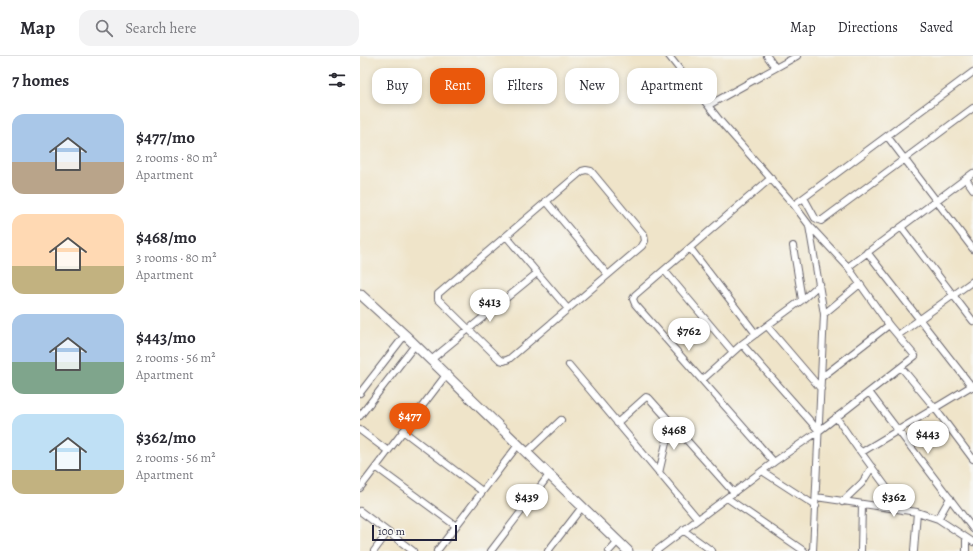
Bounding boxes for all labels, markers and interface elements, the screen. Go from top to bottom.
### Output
search box [79,10,359,46]
text: Map [20,15,55,41]
icon: search [93,17,115,39]
text: Search here [125,18,197,38]
text: Map [790,18,816,37]
text: Directions [838,18,898,37]
text: Saved [920,18,953,37]
chip: Buy [372,68,422,104]
chip: Rent [430,68,485,104]
chip: Filters [493,68,557,104]
chip: New [565,68,619,104]
chip: Apartment [627,68,717,104]
text: 7 homes [12,69,69,92]
icon: filters [326,69,348,91]
text: $477/mo [136,126,195,149]
icon: home [44,130,92,178]
text: 2 rooms · 80 m² [136,149,217,166]
text: Apartment [136,166,194,183]
text: $468/mo [136,226,197,249]
icon: home [44,230,92,278]
text: 3 rooms · 80 m² [136,249,216,266]
text: Apartment [136,266,194,283]
pin: $413 [466,289,514,323]
text: $413 [479,293,501,310]
pin: $762 [665,318,713,352]
text: $762 [677,322,701,339]
text: $443/mo [136,326,196,349]
icon: home [44,330,92,378]
text: 2 rooms · 56 m² [136,349,216,366]
text: Apartment [136,366,194,383]
pin: $477 [386,403,434,437]
text: $477 [398,407,422,424]
pin: $468 [650,417,698,451]
text: $468 [662,421,686,438]
pin: $443 [904,421,952,455]
text: $443 [916,425,940,442]
text: $362/mo [136,426,196,449]
icon: home [44,430,92,478]
text: 2 rooms · 56 m² [136,449,216,466]
text: Apartment [136,466,194,483]
pin: $439 [503,484,551,518]
pin: $362 [870,484,918,518]
text: $439 [515,488,539,505]
text: $362 [882,488,906,505]
scale bar [372,523,457,542]
text: 100 m [378,524,405,539]

